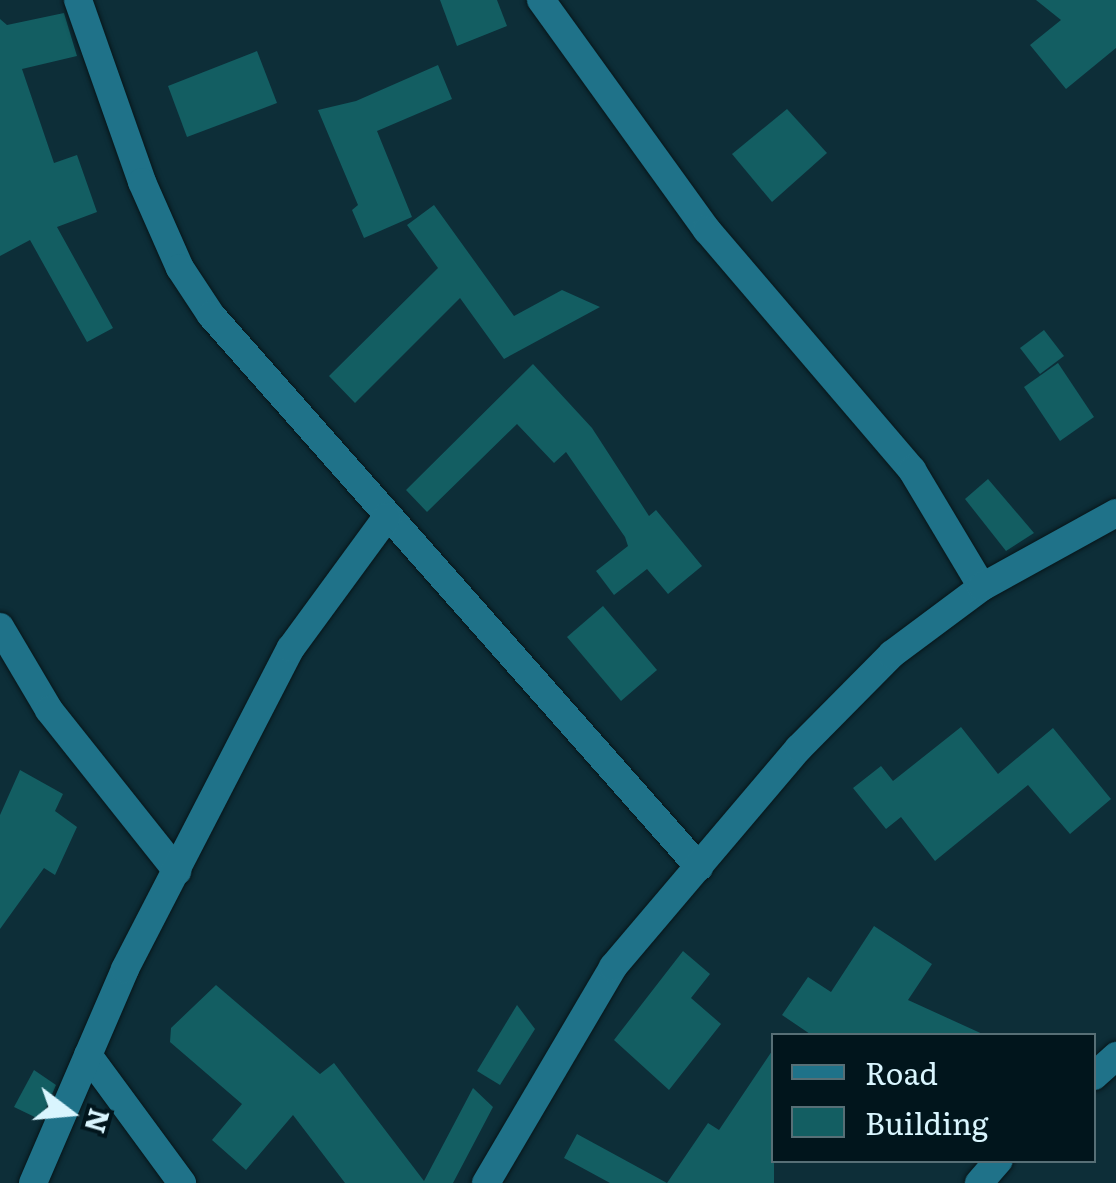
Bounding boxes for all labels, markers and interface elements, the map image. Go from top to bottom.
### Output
legend [771,1033,1096,1163]
text: Road [865,1050,938,1094]
north arrow [20,1063,120,1163]
text: Building [865,1100,989,1144]
text: N [75,1104,122,1138]

